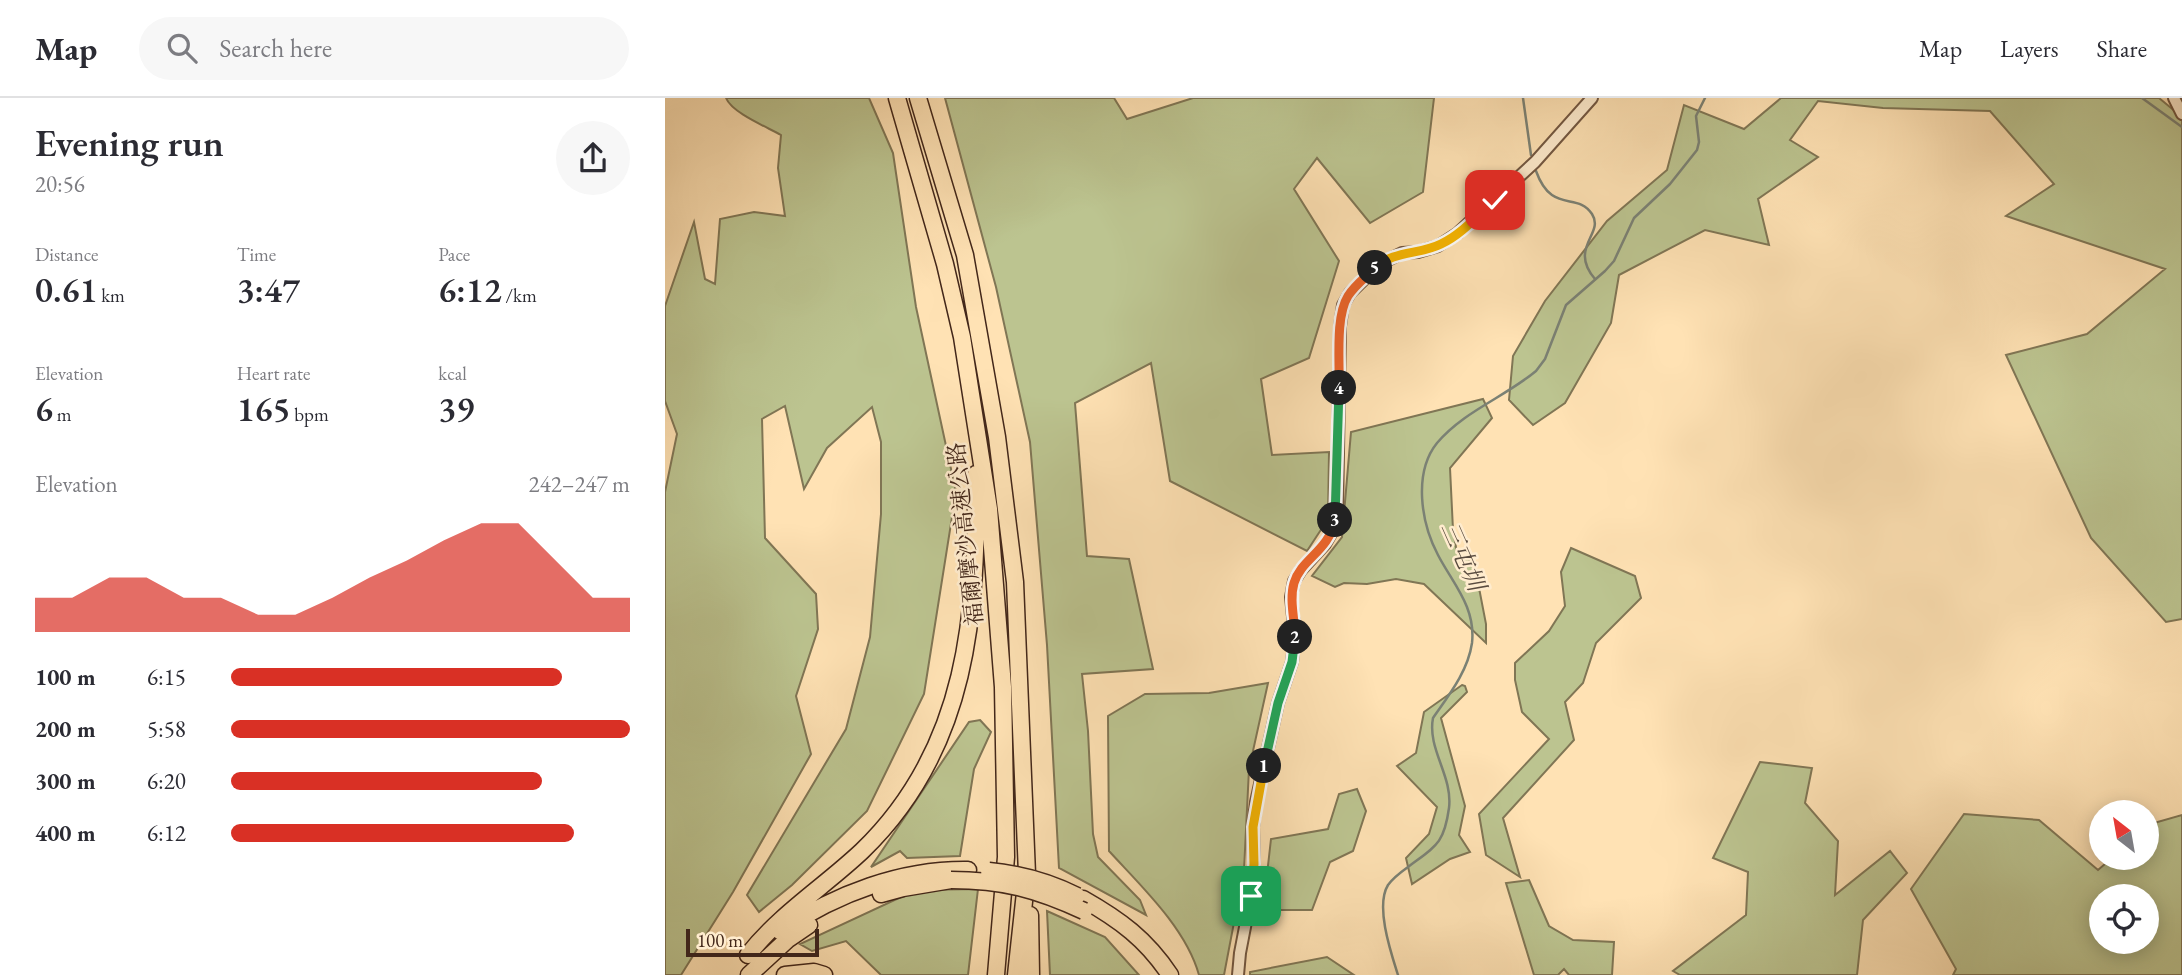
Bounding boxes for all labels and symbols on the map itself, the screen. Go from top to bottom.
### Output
pin [1465,170,1525,230]
pin: 5 [1357,250,1393,286]
pin: 4 [1321,370,1357,406]
street label: 福爾摩沙高速公路 [940,441,990,627]
pin: 3 [1317,502,1353,538]
water label: 三屯圳 [1435,517,1494,599]
pin: 2 [1277,620,1313,654]
pin: 1 [1247,748,1281,784]
north arrow [2089,800,2159,870]
pin [1221,866,1281,926]
scale bar [686,926,819,958]

